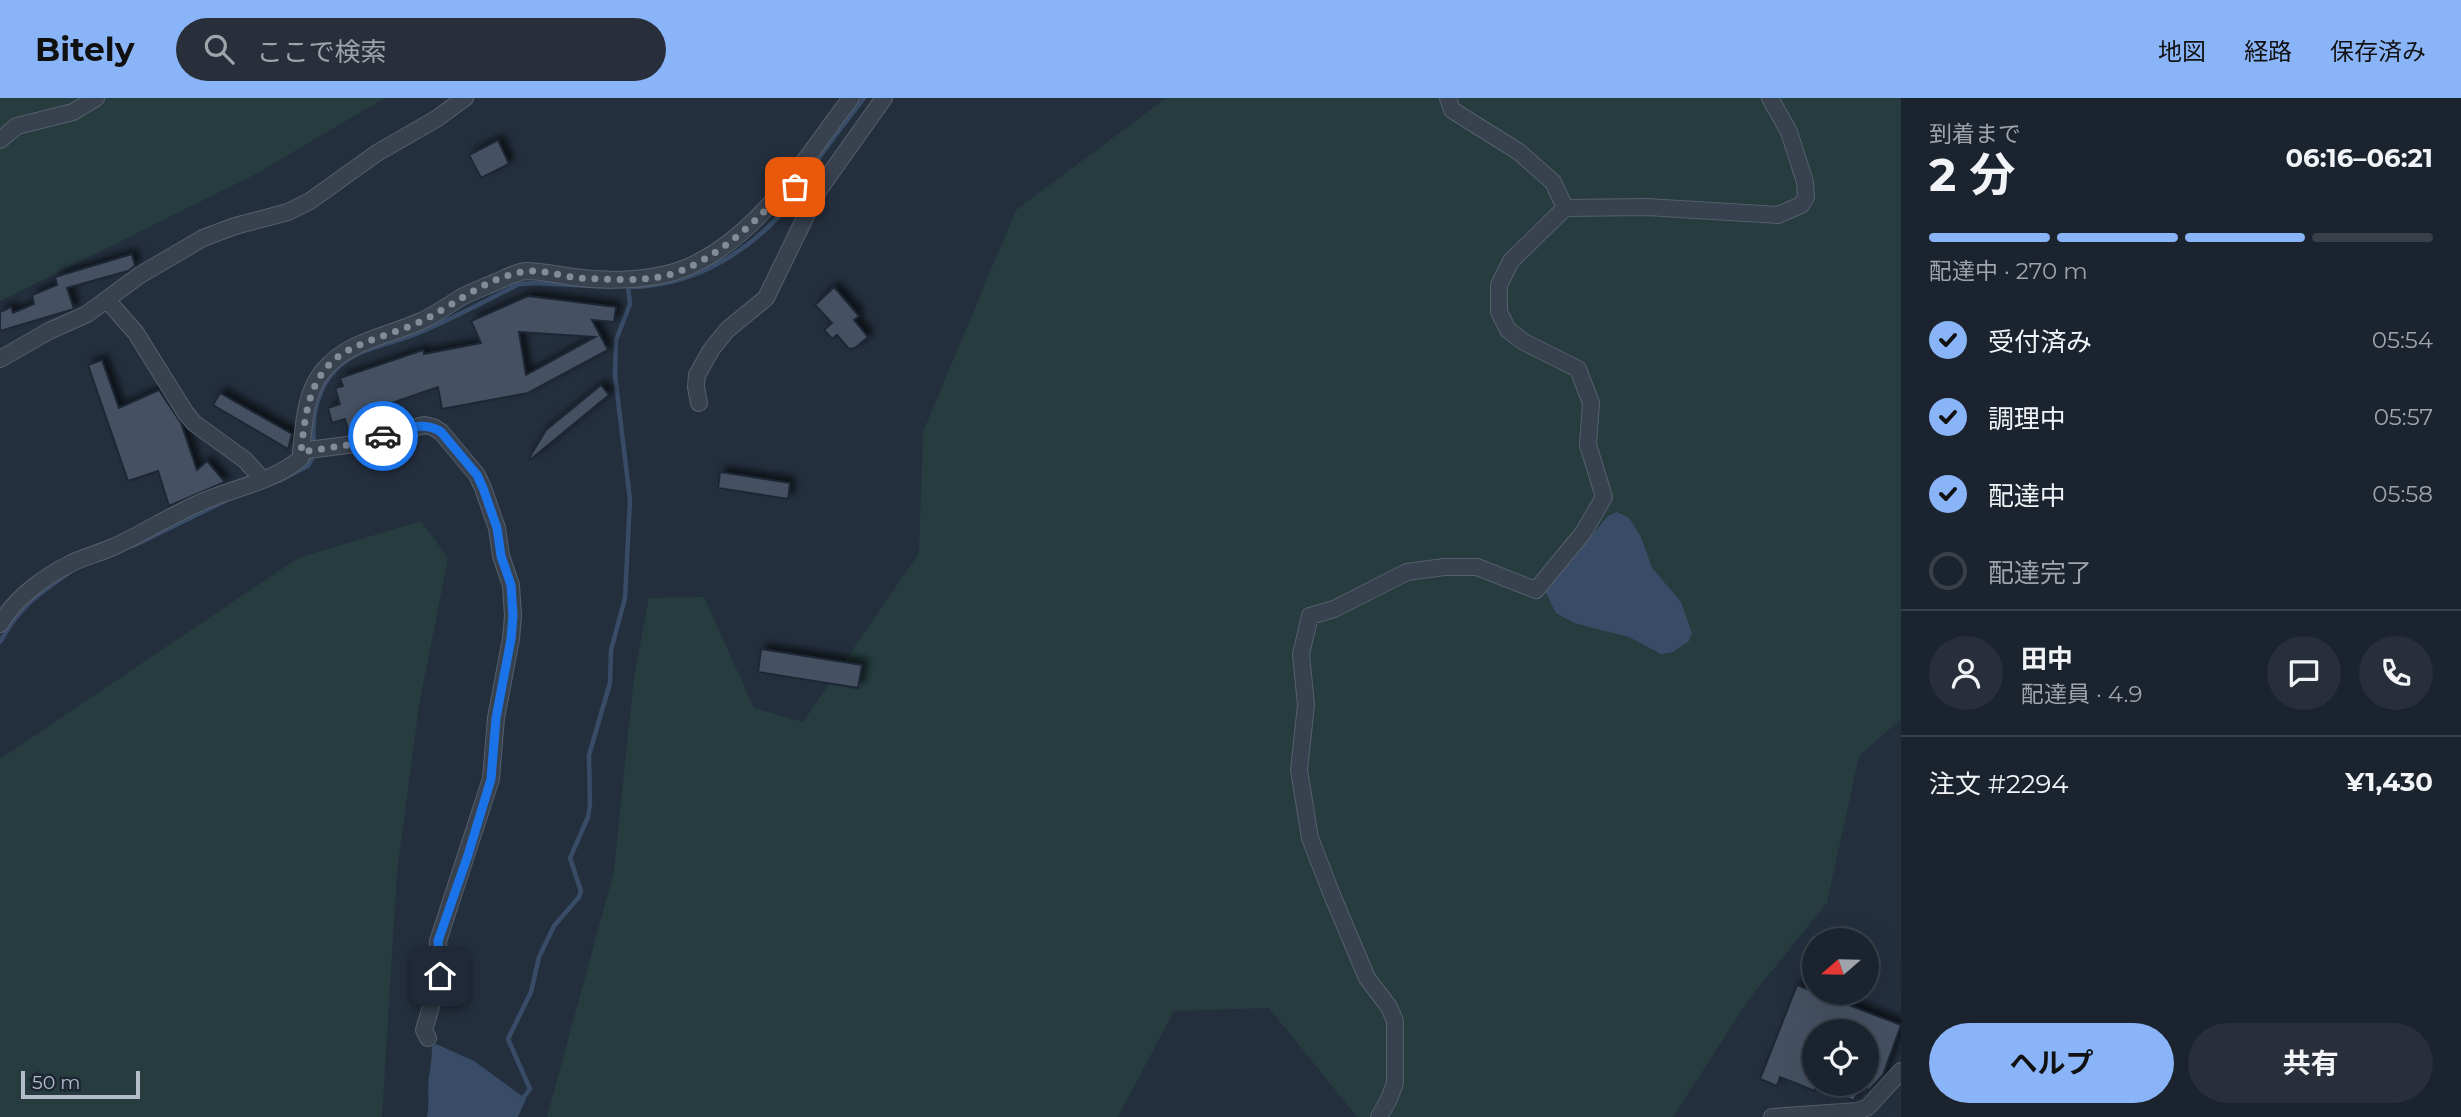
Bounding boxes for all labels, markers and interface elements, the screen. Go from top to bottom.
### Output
search box [176,18,666,81]
text: Bitely [35,29,134,69]
icon: search [200,30,238,68]
text: ここで検索 [256,36,386,68]
text: 地図 [2158,37,2206,66]
text: 経路 [2244,37,2292,66]
text: 保存済み [2330,37,2426,66]
text: 到着まで [1929,120,2021,148]
text: 06:16–06:21 [2285,142,2433,174]
text: 2 分 [1929,146,2015,203]
pin [765,157,825,217]
icon: bag [776,168,814,206]
text: 配達中 · 270 m [1929,257,2088,285]
icon: check [1929,321,1967,359]
text: 受付済み [1988,326,2092,358]
text: 05:54 [2372,326,2433,354]
icon: check [1929,398,1967,436]
courier [348,401,418,471]
text: 調理中 [1988,403,2066,435]
text: 05:57 [2374,403,2433,431]
icon: car [364,417,402,455]
icon: check [1929,475,1967,513]
text: 配達中 [1988,480,2066,512]
text: 05:58 [2372,480,2433,508]
text: 配達完了 [1988,557,2092,589]
button: person [1929,636,2003,710]
button: chat [2267,636,2341,710]
button: phone [2359,636,2433,710]
text: 田中 [2021,643,2073,675]
text: 配達員 · 4.9 [2021,680,2142,708]
text: ¥1,430 [2345,766,2433,798]
text: 注文 #2294 [1929,768,2068,800]
north arrow [1802,928,1880,1004]
map controls [1802,928,1879,1096]
pin [410,946,470,1006]
icon: home [421,957,459,995]
button: locate [1802,1019,1879,1096]
button: ヘルプ [1929,1023,2174,1103]
button: 共有 [2188,1023,2433,1103]
scale bar [21,1068,140,1100]
text: 50 m [32,1071,80,1094]

